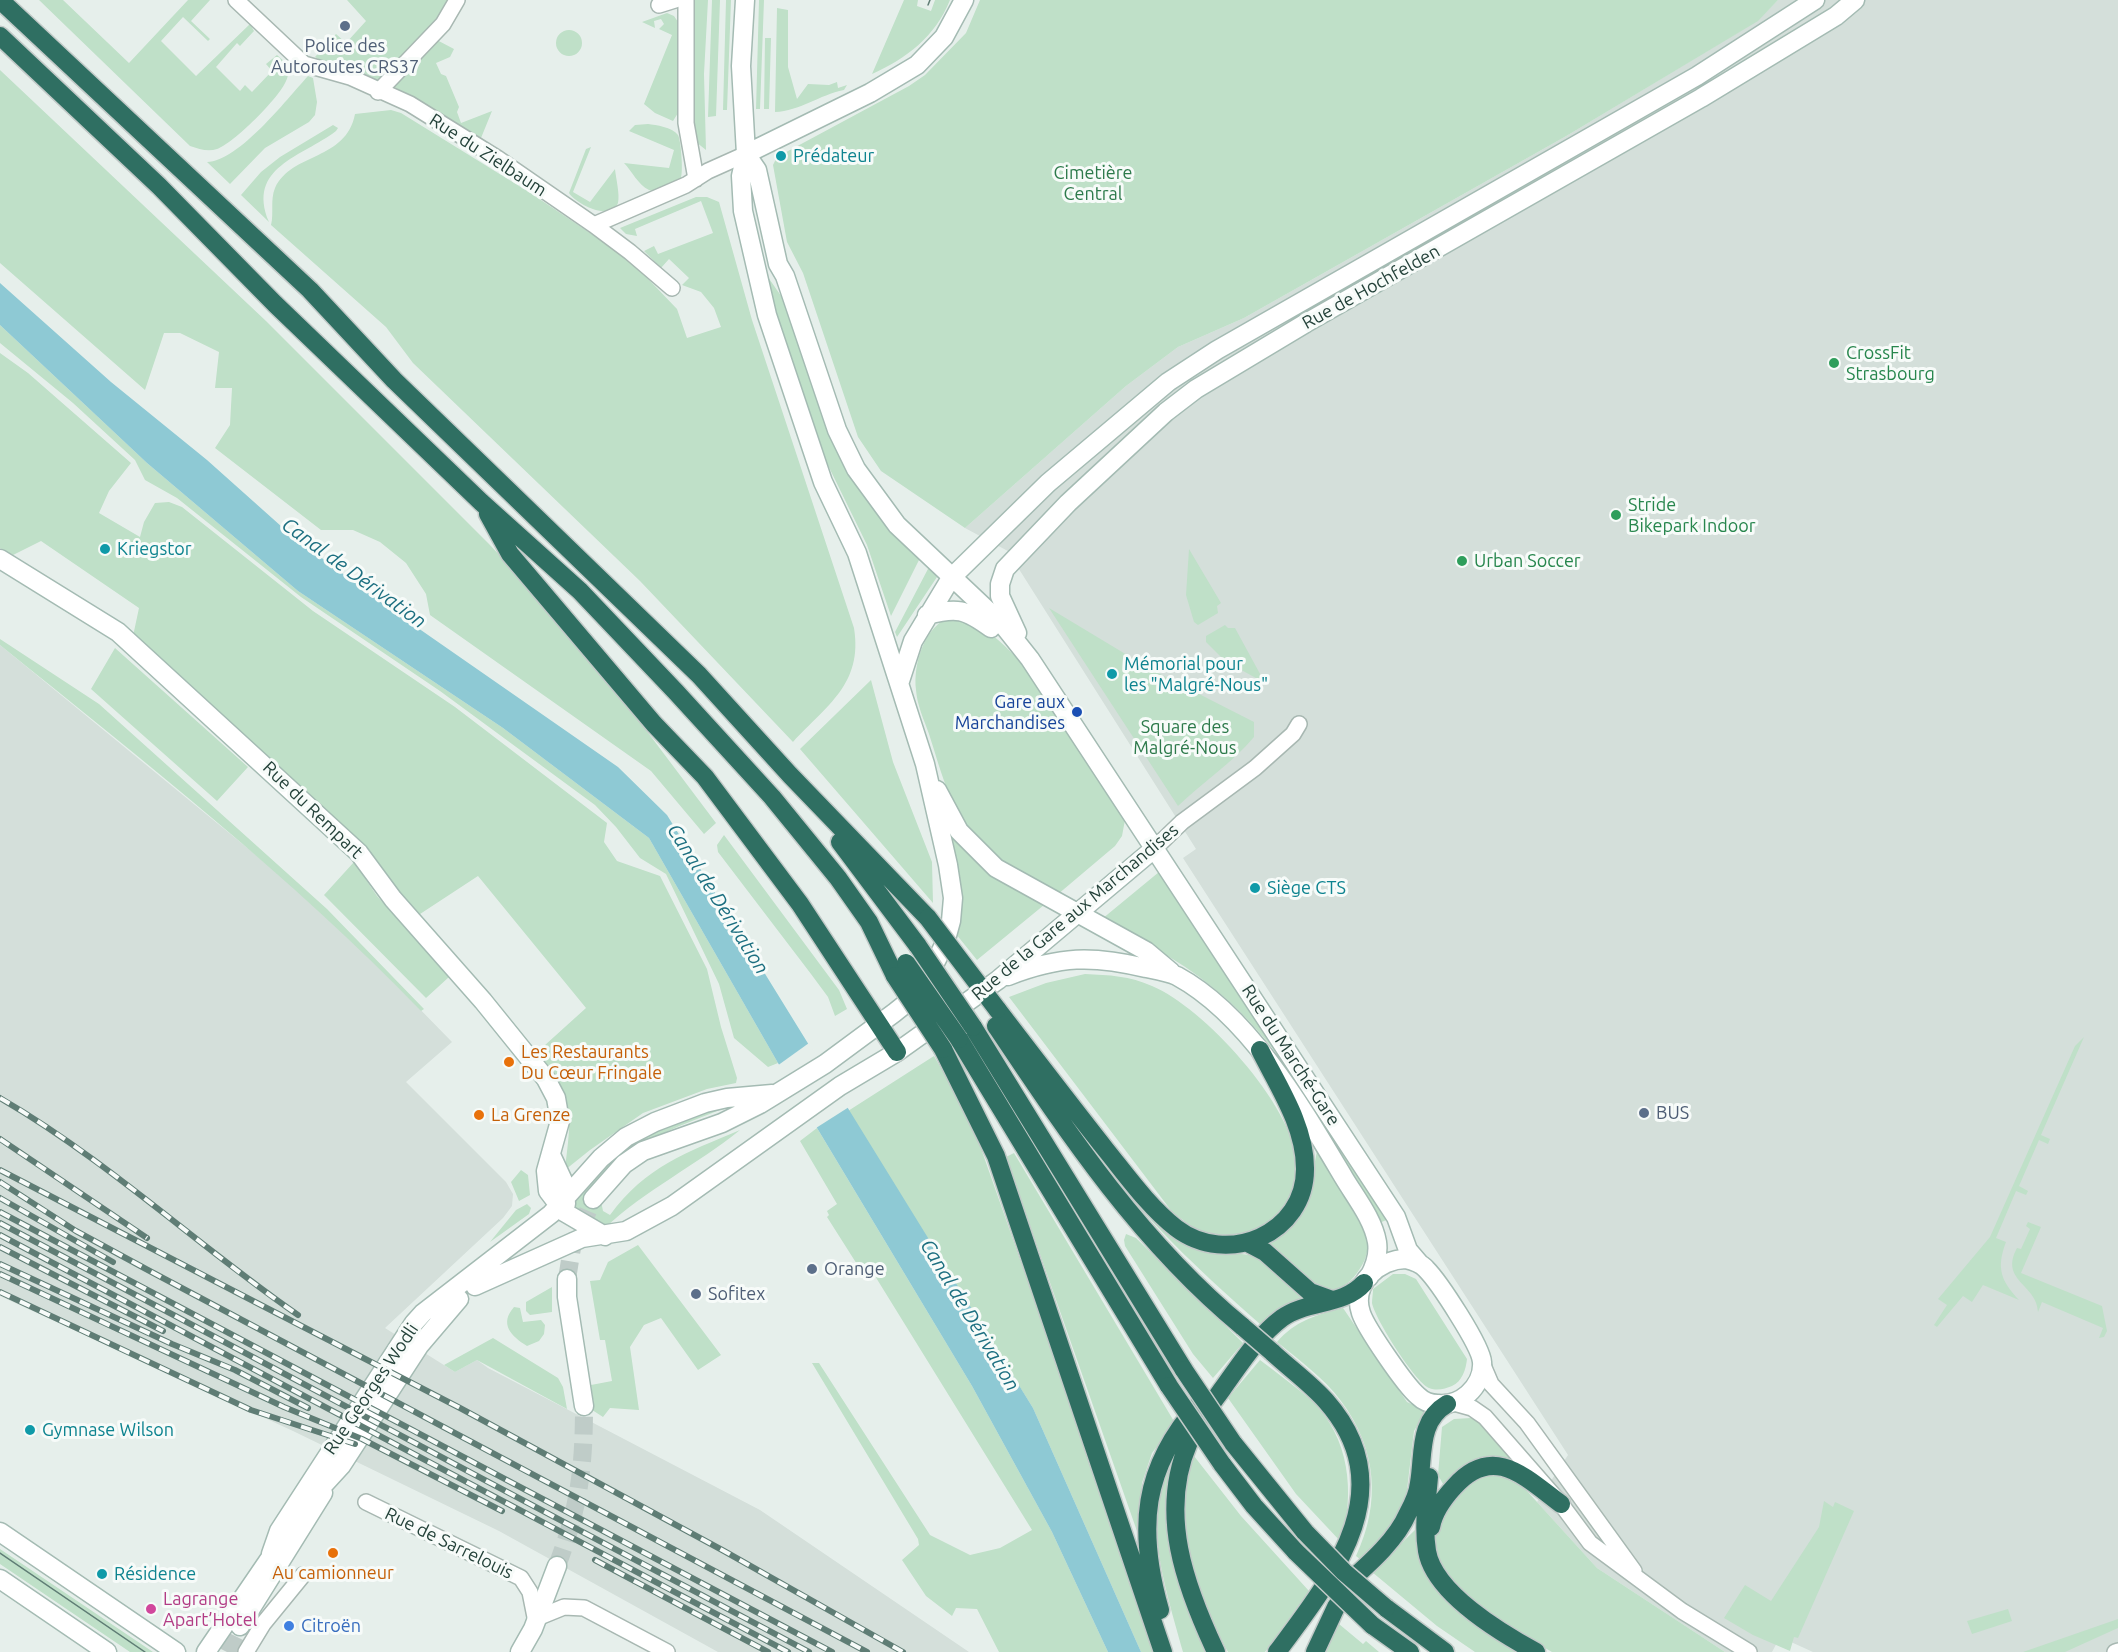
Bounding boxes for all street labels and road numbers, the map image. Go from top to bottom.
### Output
street label: Rue du Zielbaum [425,109,551,201]
street label: Rue de Hochfelden [1298,240,1444,334]
street label: Rue du Rempart [258,757,368,863]
street label: Rue de la Gare aux Marchandises [967,819,1183,1005]
street label: Rue du Marché-Gare [1237,980,1345,1130]
street label: Rue Georges Wodli [319,1319,423,1459]
street label: Rue de Sarrelouis [381,1503,517,1583]

